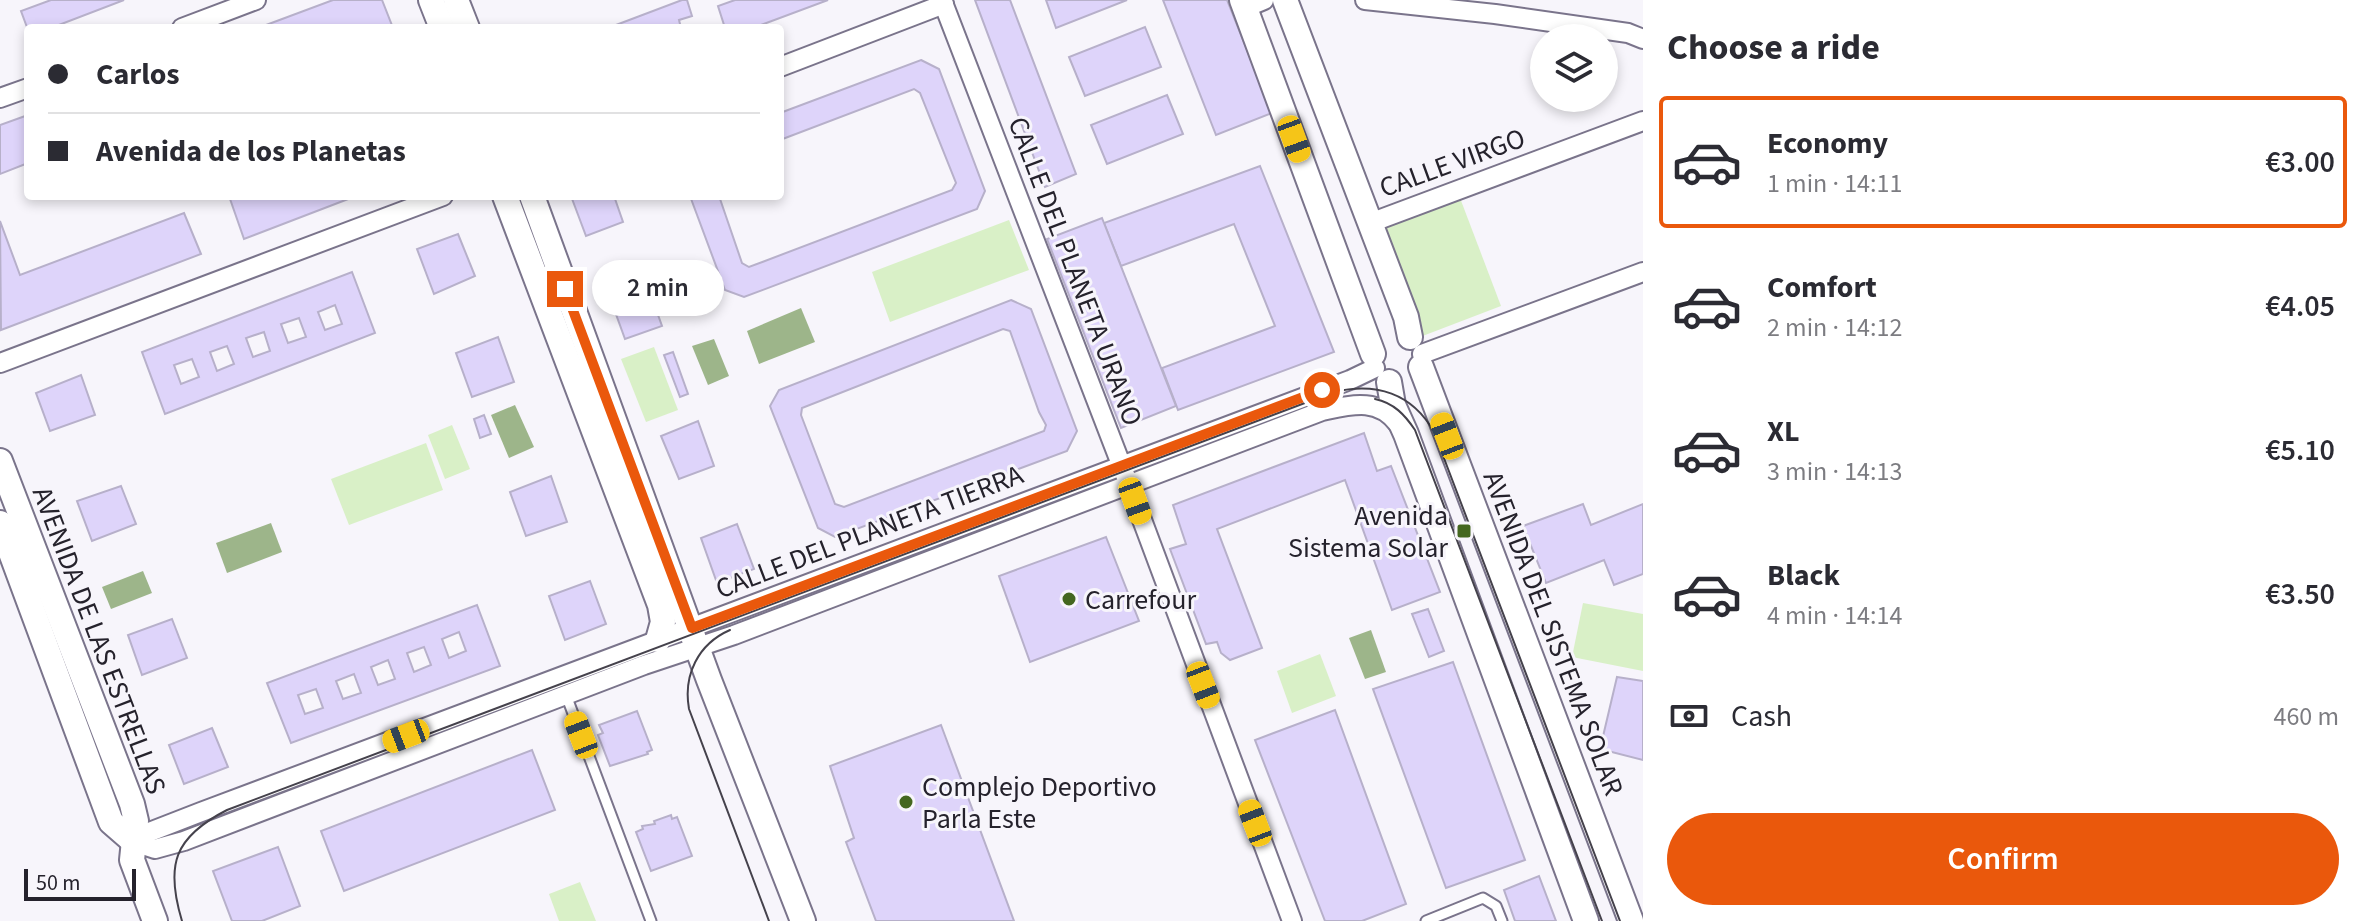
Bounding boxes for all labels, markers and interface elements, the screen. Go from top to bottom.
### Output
text: Choose a ride [1667,22,1880,73]
map controls [1530,24,1618,112]
button: layers [1530,24,1618,112]
text: Carlos [96,53,180,96]
street label: CALLE DEL PLANETA URANO [998,111,1153,432]
car [1275,112,1313,166]
street label: CALLE VIRGO [1374,118,1531,208]
text: Economy [1767,122,1888,165]
icon: car [1671,126,1743,198]
text: Avenida de los Planetas [96,130,406,173]
text: €3.00 [2265,141,2335,184]
text: 1 min · 14:11 [1767,165,1902,202]
callout: 2 min [593,261,725,317]
text: Comfort [1767,266,1877,309]
text: 2 min [627,269,689,306]
icon: car [1671,270,1743,342]
route end [547,271,583,307]
text: €4.05 [2265,285,2335,328]
text: 2 min · 14:12 [1767,309,1902,346]
route start [1304,372,1340,408]
car [1427,409,1467,463]
text: XL [1767,410,1800,453]
icon: car [1671,414,1743,486]
text: €5.10 [2265,429,2335,472]
text: 3 min · 14:13 [1767,453,1902,490]
street label: CALLE DEL PLANETA TIERRA [710,455,1030,609]
street label: AVENIDA DEL SISTEMA SOLAR [1473,465,1633,801]
car [1116,474,1154,528]
street label: AVENIDA DE LAS ESTRELLAS [22,481,176,800]
place label: Avenida Sistema Solar [1288,496,1448,568]
marker: Avenida Sistema Solar [1455,522,1473,540]
text: Black [1767,554,1840,597]
icon: car [1671,558,1743,630]
text: €3.50 [2265,573,2335,616]
place label: Carrefour [1085,580,1196,620]
marker: Carrefour [1060,590,1078,608]
text: 4 min · 14:14 [1767,597,1902,634]
car [1183,658,1223,712]
icon: cash [1667,694,1711,738]
text: Cash [1731,695,1792,738]
text: 460 m [2273,698,2339,735]
car [561,708,601,762]
car [379,716,433,756]
place label: Complejo Deportivo Parla Este [922,767,1157,839]
marker: Complejo Deportivo Parla Este [897,793,915,811]
car [1235,796,1275,850]
button: Confirm [1667,813,2339,905]
scale bar [24,865,136,901]
text: 50 m [36,867,81,899]

